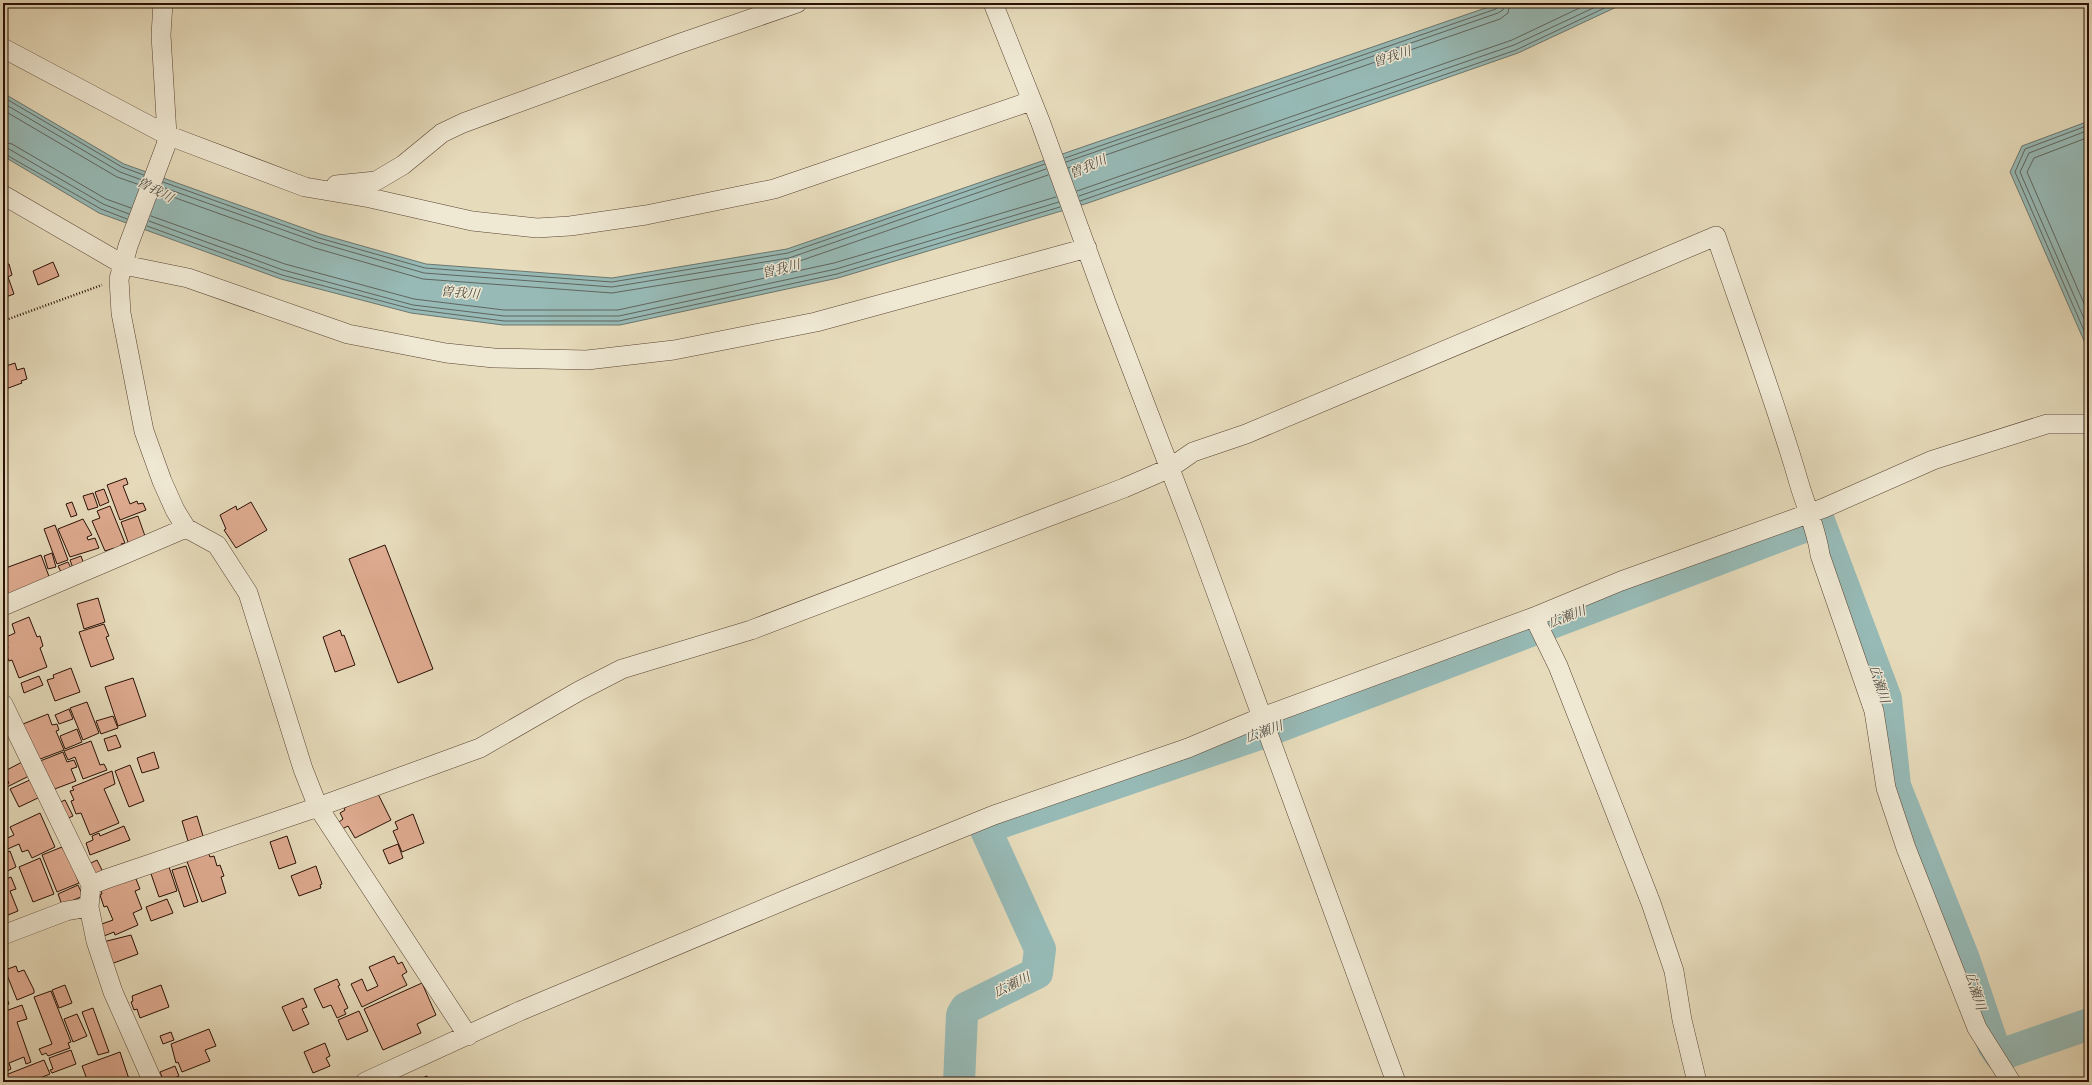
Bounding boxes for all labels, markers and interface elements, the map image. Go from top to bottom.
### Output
water label: 曽我川 [1371,43,1415,71]
water label: 曽我川 [1067,151,1111,182]
water label: 曽我川 [134,174,178,207]
water label: 曽我川 [760,256,804,281]
water label: 曽我川 [440,283,482,303]
water label: 広瀬川 [1546,602,1590,631]
water label: 広瀬川 [1865,663,1893,707]
water label: 広瀬川 [1243,717,1287,746]
water label: 広瀬川 [991,968,1035,1001]
water label: 広瀬川 [1961,970,1989,1014]

